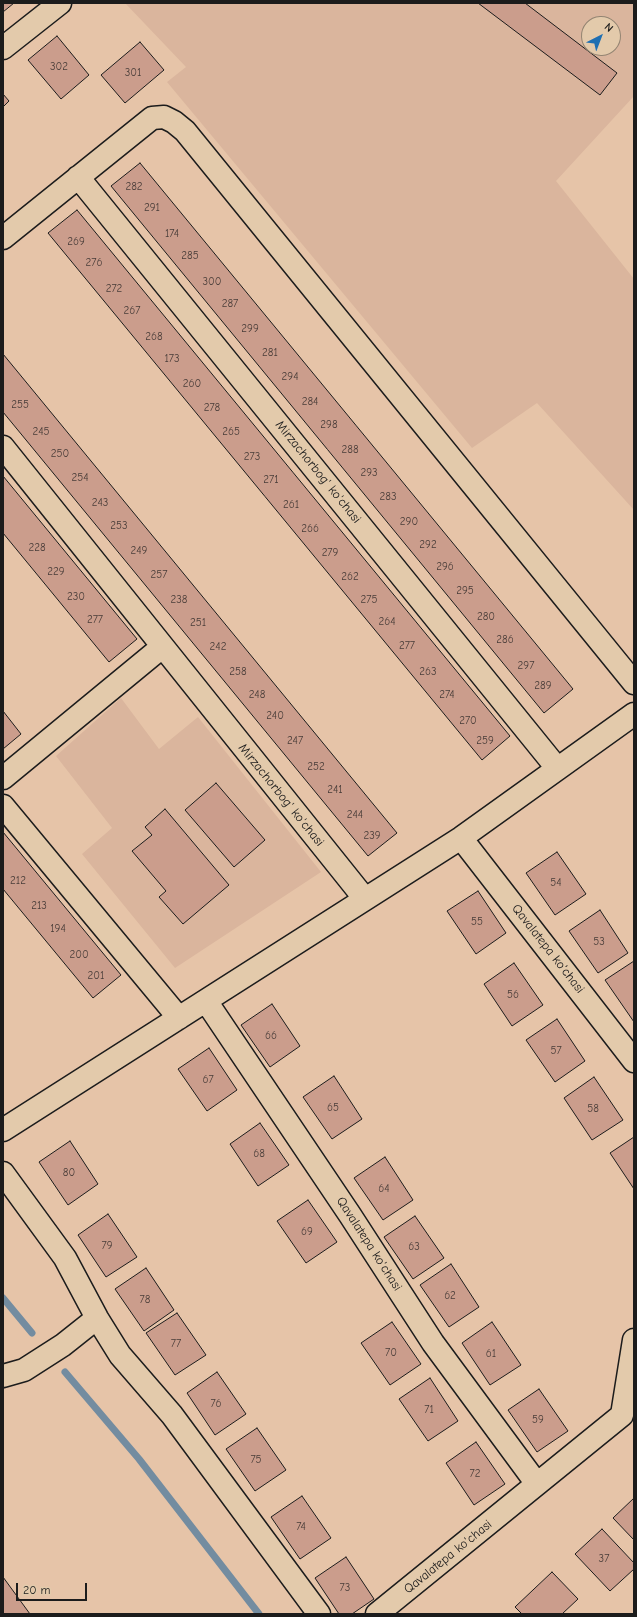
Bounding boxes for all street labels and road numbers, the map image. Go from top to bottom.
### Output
street label: Mirzachorbog' ko'chasi [272,417,364,527]
street label: Mirzachorbog' ko'chasi [235,740,327,850]
street label: Qavalatepa ko'chasi [508,901,588,997]
street label: Qavalatepa ko'chasi [333,1194,405,1294]
street label: Qavalatepa ko'chasi [401,1517,495,1597]

